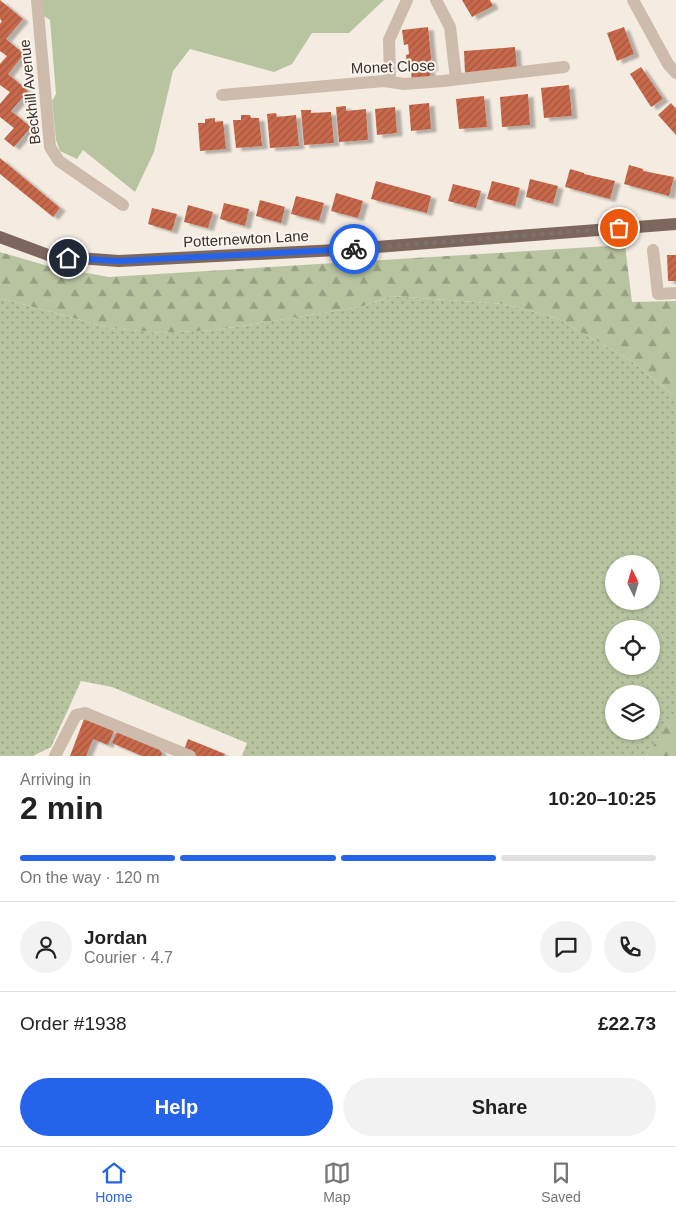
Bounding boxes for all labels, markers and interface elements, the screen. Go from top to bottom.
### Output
street label: Beckhill Avenue [16,39,43,145]
street label: Monet Close [351,57,435,76]
pin [598,207,640,249]
icon: bag [605,214,633,242]
courier [329,224,379,274]
street label: Potternewton Lane [183,227,309,250]
icon: bike [340,235,368,263]
pin [47,237,89,279]
icon: home [54,244,82,272]
north arrow [605,555,660,610]
map controls [605,555,660,740]
button: locate [605,620,660,675]
button: layers [605,685,660,740]
text: Arriving in [20,771,91,788]
text: 10:20–10:25 [548,788,656,809]
text: 2 min [20,790,104,826]
text: On the way · 120 m [20,869,160,886]
button: person [20,921,72,973]
button: chat [540,921,592,973]
button: phone [604,921,656,973]
text: Jordan [84,927,147,948]
text: Courier · 4.7 [84,949,173,966]
text: Order #1938 [20,1013,127,1034]
text: £22.73 [598,1013,656,1034]
button: Help [20,1078,333,1136]
button: Share [343,1078,656,1136]
tab: Home [95,1159,133,1205]
tab: Map [323,1159,351,1205]
tab: Saved [541,1159,581,1205]

